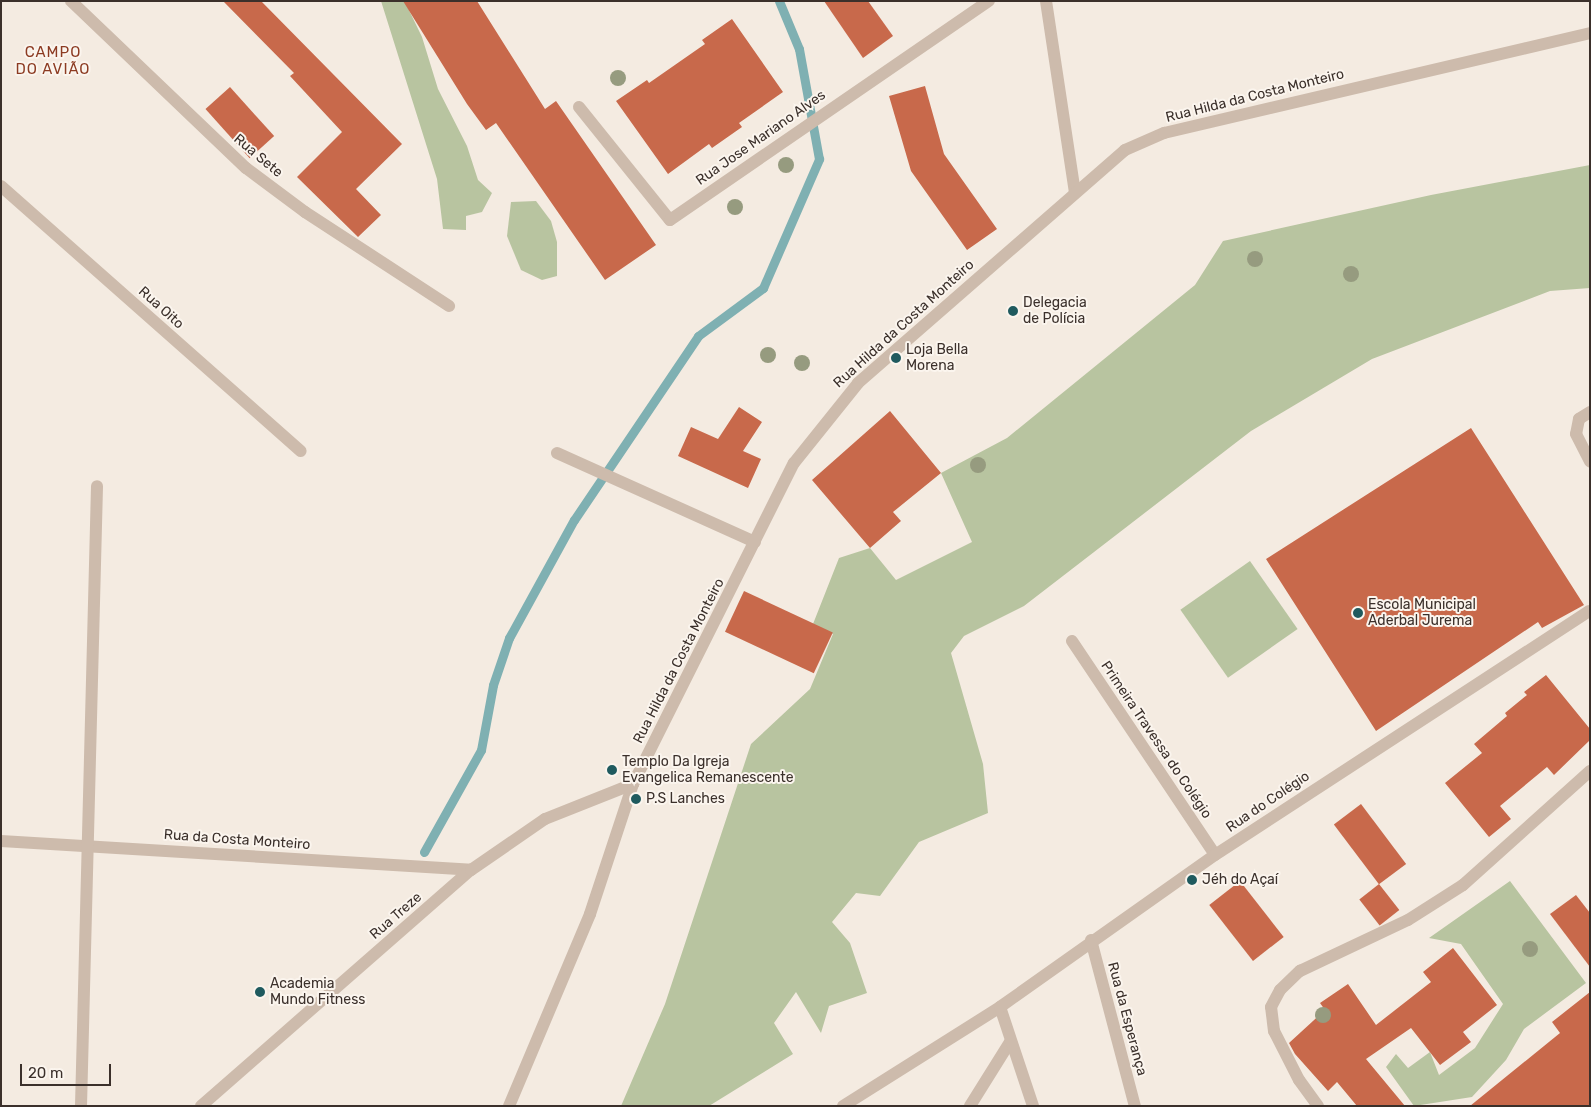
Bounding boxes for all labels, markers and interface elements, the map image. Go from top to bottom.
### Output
district label: CAMPO DO AVIÃO [14,43,92,78]
street label: Rua Hilda da Costa Monteiro [1164,66,1346,126]
street label: Rua Jose Mariano Alves [693,87,829,189]
street label: Rua Sete [230,131,286,181]
street label: Rua Hilda da Costa Monteiro [830,257,978,391]
street label: Rua Oito [135,283,187,333]
place label: Delegacia de Polícia [1023,295,1087,328]
marker: Delegacia de Polícia [1007,305,1019,317]
place label: Loja Bella Morena [906,342,968,374]
marker: Loja Bella Morena [890,352,902,364]
street label: Rua Hilda da Costa Monteiro [630,576,728,746]
place label: Escola Municipal Aderbal Jurema [1368,597,1476,630]
marker: Escola Municipal Aderbal Jurema [1352,607,1364,619]
street label: Primeira Travessa do Colégio [1097,658,1215,822]
place label: Templo Da Igreja Evangelica Remanescente [622,754,794,786]
marker: Templo Da Igreja Evangelica Remanescente [606,764,618,776]
street label: Rua do Colégio [1223,768,1313,836]
place label: P.S Lanches [646,791,725,807]
marker: P.S Lanches [630,793,642,805]
street label: Rua da Costa Monteiro [163,826,311,854]
place label: Jéh do Açaí [1202,872,1279,888]
marker: Jéh do Açaí [1186,874,1198,886]
street label: Rua Treze [366,889,426,943]
street label: Rua da Esperança [1104,960,1150,1078]
place label: Academia Mundo Fitness [270,976,365,1009]
marker: Academia Mundo Fitness [254,986,266,998]
scale bar [22,1054,114,1086]
text: 20 m [28,1064,63,1082]

